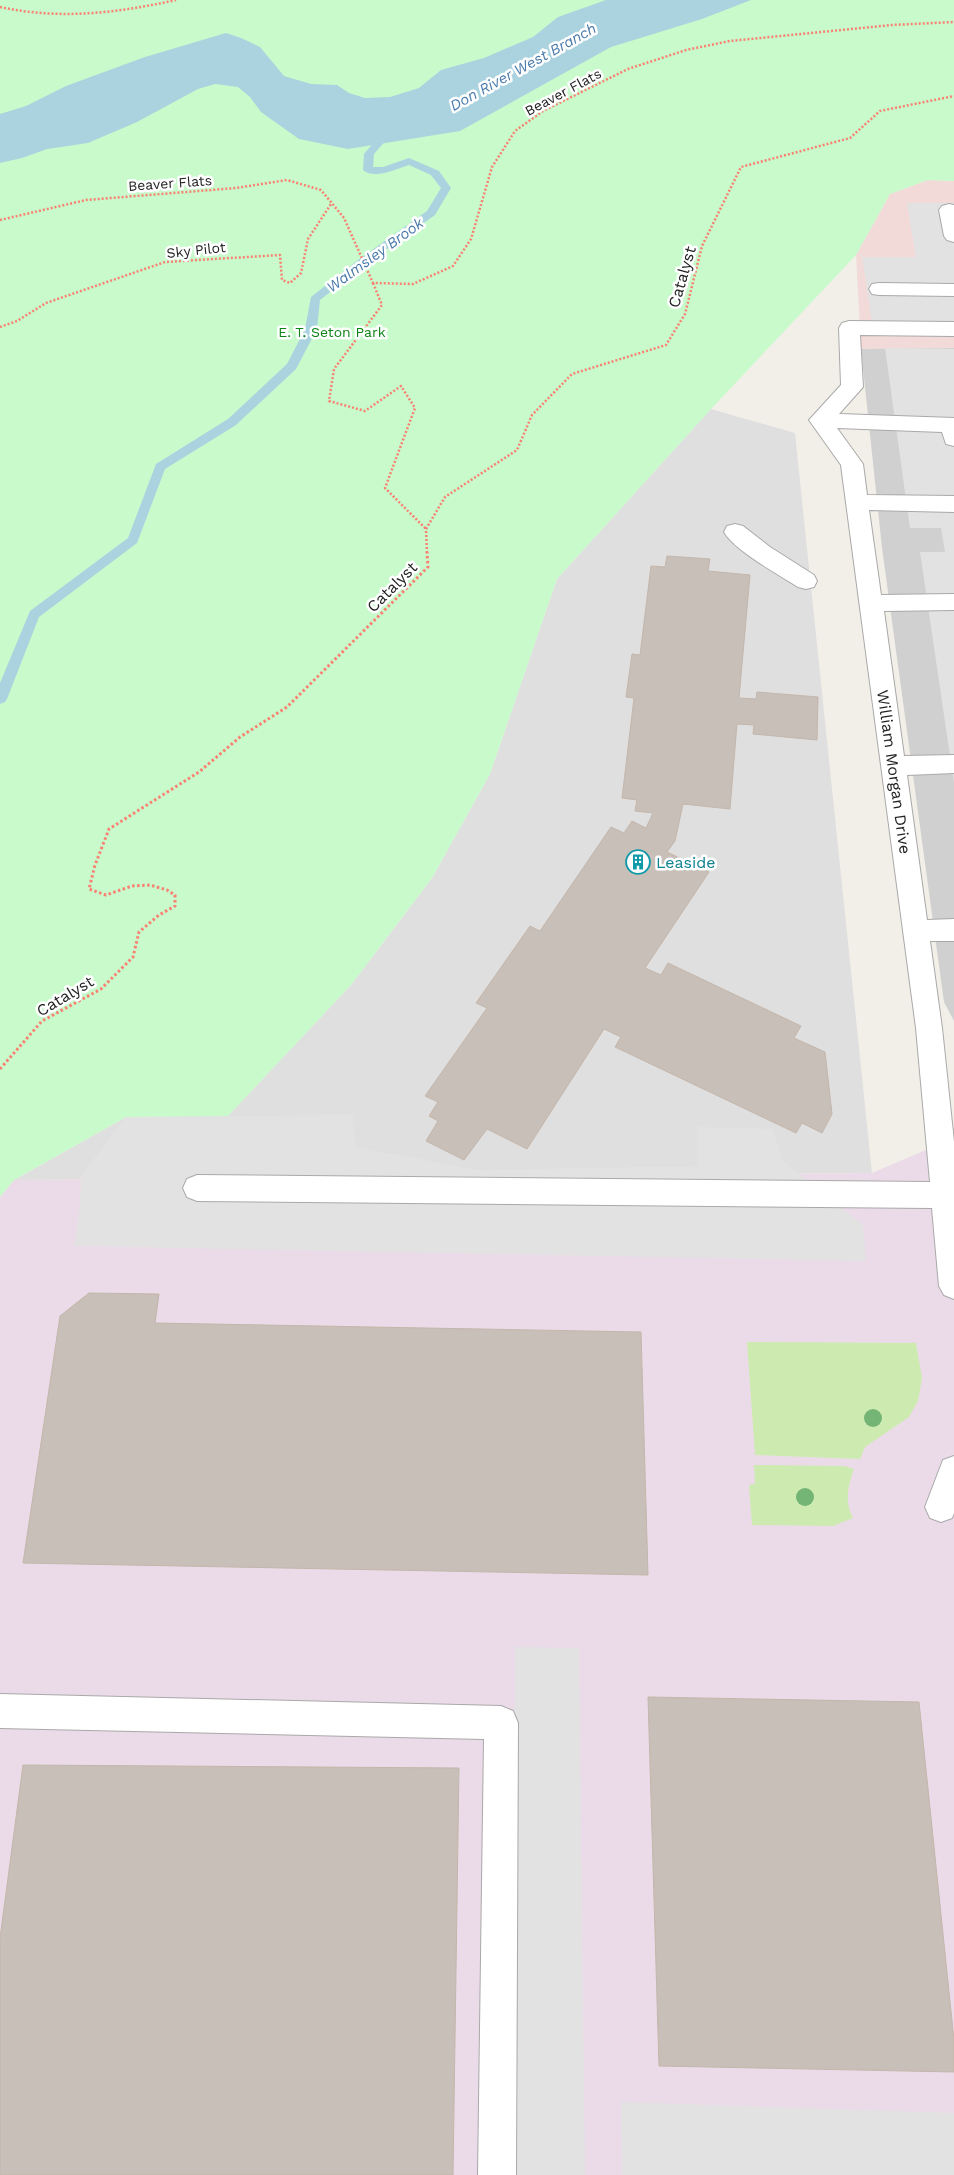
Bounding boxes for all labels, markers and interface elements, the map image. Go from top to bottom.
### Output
water label: Don River West Branch [447,19,599,115]
street label: Beaver Flats [522,65,604,119]
street label: Beaver Flats [127,172,213,194]
water label: Walmsley Brook [323,213,428,296]
street label: Sky Pilot [166,239,226,261]
street label: Catalyst [664,244,700,310]
park label: E. T. Seton Park [278,324,386,340]
street label: Catalyst [363,558,421,616]
street label: William Morgan Drive [873,689,915,855]
building icon: Leaside [625,849,651,875]
place label: Leaside [656,853,716,872]
street label: Catalyst [33,971,97,1020]

